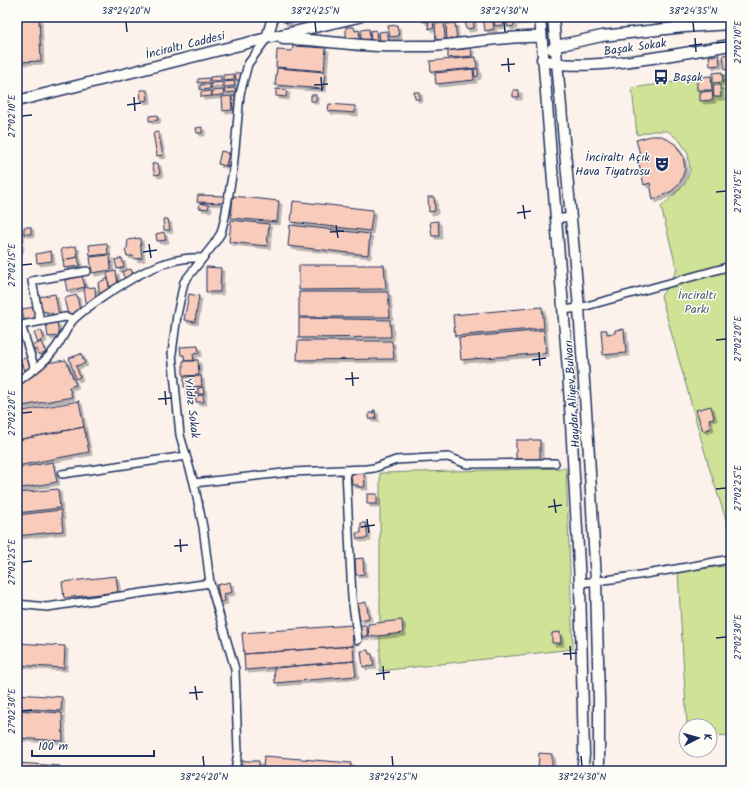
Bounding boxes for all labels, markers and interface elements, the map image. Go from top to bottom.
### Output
text: 38°24'20"N [102,3,151,19]
text: 38°24'25"N [290,3,340,19]
text: 38°24'30"N [480,3,529,19]
text: 38°24'35"N [668,3,718,19]
text: 27°02'10"E [730,19,746,64]
street label: İnciraltı Caddesi [143,26,228,65]
street label: Başak Sokak [602,34,668,61]
bus stop icon: Başak [652,68,670,86]
place label: Başak [673,68,703,87]
text: 27°02'10"E [4,93,20,138]
place label: İnciraltı Açık Hava Tiyatrosu [575,148,650,181]
theatre icon: İnciraltı Açık Hava Tiyatrosu [653,155,671,173]
text: 27°02'15"E [730,168,746,213]
text: 27°02'15"E [4,242,20,287]
park label: İnciraltı Parkı [678,286,716,319]
text: 27°02'20"E [730,315,746,362]
street label: Haydar Aliyev Bulvarı [559,340,586,448]
street label: Yıldız Sokak [178,377,205,440]
text: 27°02'20"E [4,389,20,436]
text: 27°02'25"E [730,464,746,511]
text: 27°02'25"E [4,538,20,585]
text: 27°02'30"E [730,613,746,660]
text: 27°02'30"E [4,687,20,734]
north arrow [678,718,718,758]
scale bar [32,732,154,758]
text: K [698,733,716,742]
text: 100 m [38,737,69,756]
text: 38°24'20"N [180,769,229,785]
text: 38°24'25"N [368,769,418,785]
text: 38°24'30"N [558,769,607,785]

